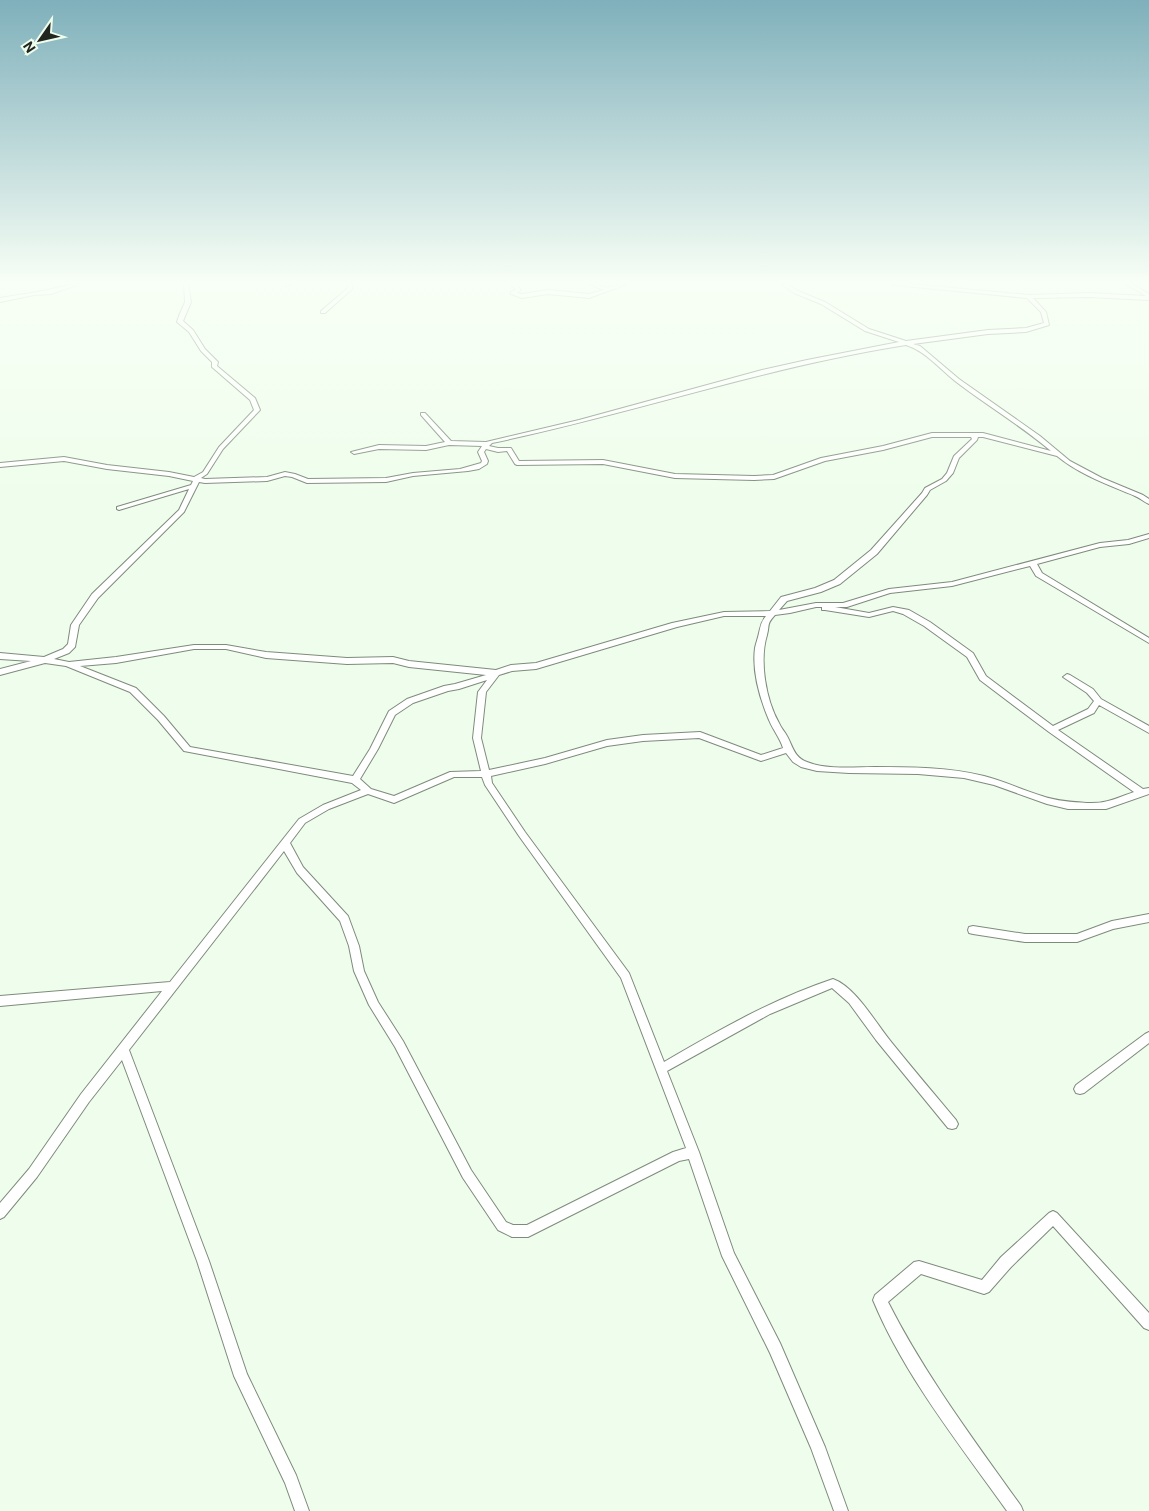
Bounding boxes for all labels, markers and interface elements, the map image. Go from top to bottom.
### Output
north arrow [15,15,65,65]
text: N [20,39,39,56]

